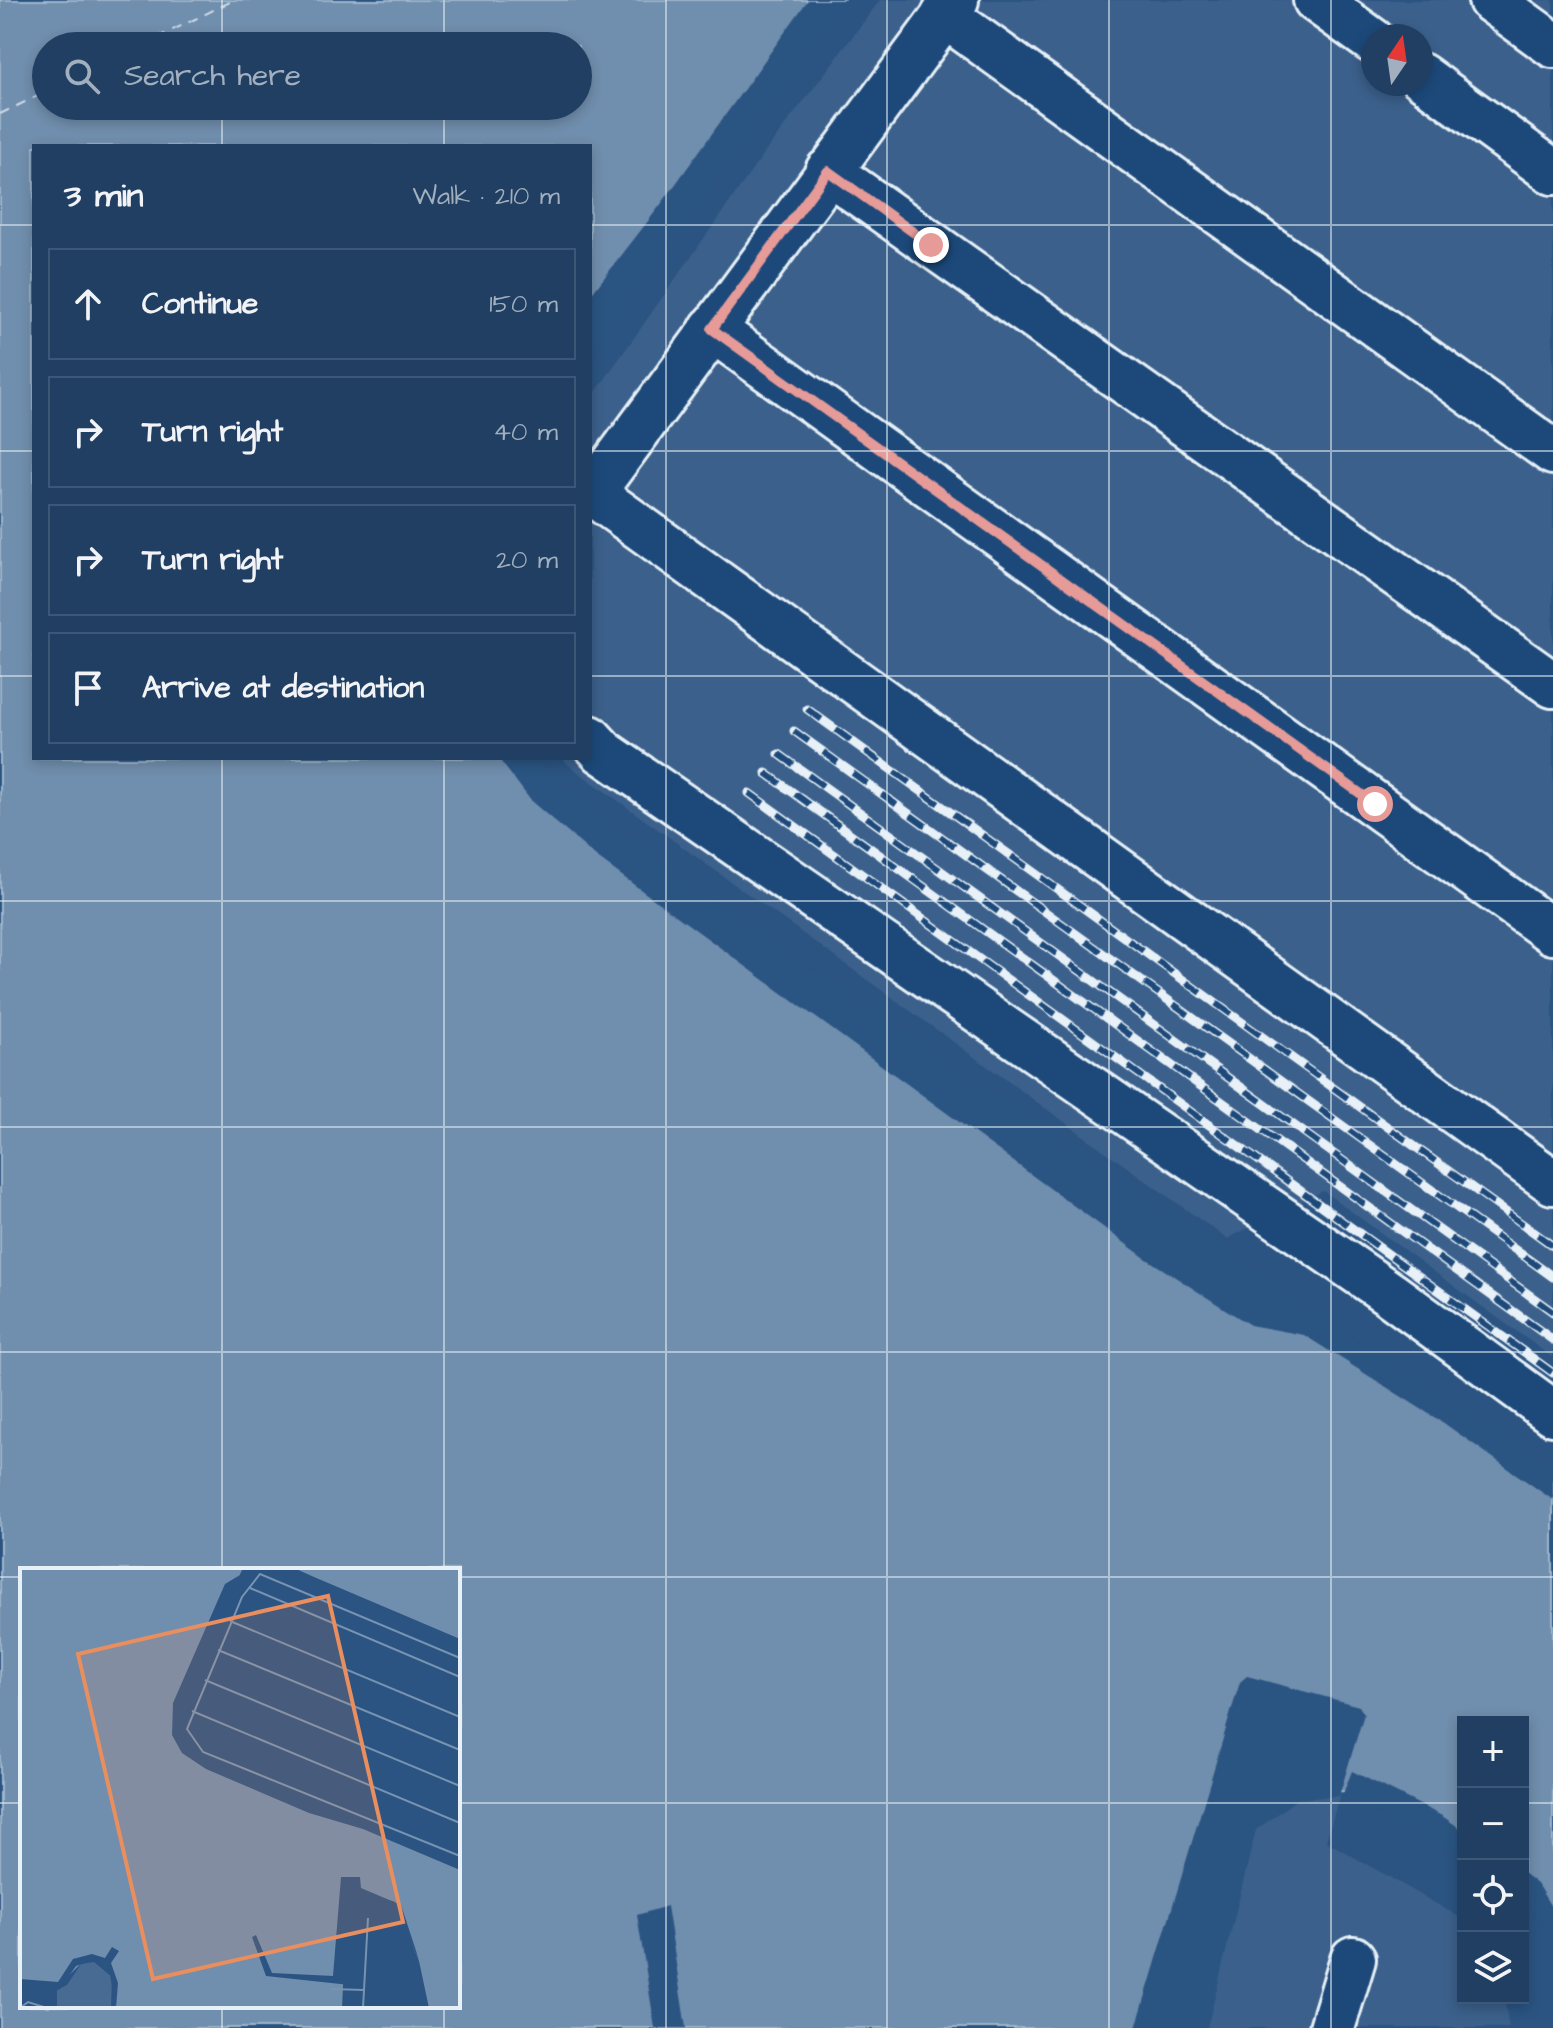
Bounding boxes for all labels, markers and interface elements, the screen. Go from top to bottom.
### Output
north arrow [1361,24,1433,96]
search box [32,32,592,120]
icon: search [60,54,104,98]
text: Search here [124,55,301,97]
text: 3 min [64,172,144,220]
text: Walk · 210 m [413,178,560,214]
route end [913,227,949,263]
icon: ahead [66,282,110,326]
text: Continue [142,283,258,325]
text: 150 m [489,286,558,322]
icon: right [66,410,110,454]
text: Turn right [142,411,283,453]
text: 40 m [493,414,558,450]
icon: right [66,538,110,582]
text: Turn right [142,539,283,581]
text: 20 m [496,542,558,578]
icon: arrive [66,666,110,710]
text: Arrive at destination [142,667,424,709]
route start [1357,786,1393,822]
inset map [20,1568,460,2008]
map controls [1457,1716,1529,2004]
button: + [1457,1716,1529,1788]
button: − [1457,1788,1529,1860]
button: locate [1457,1860,1529,1932]
button: layers [1457,1932,1529,2004]

